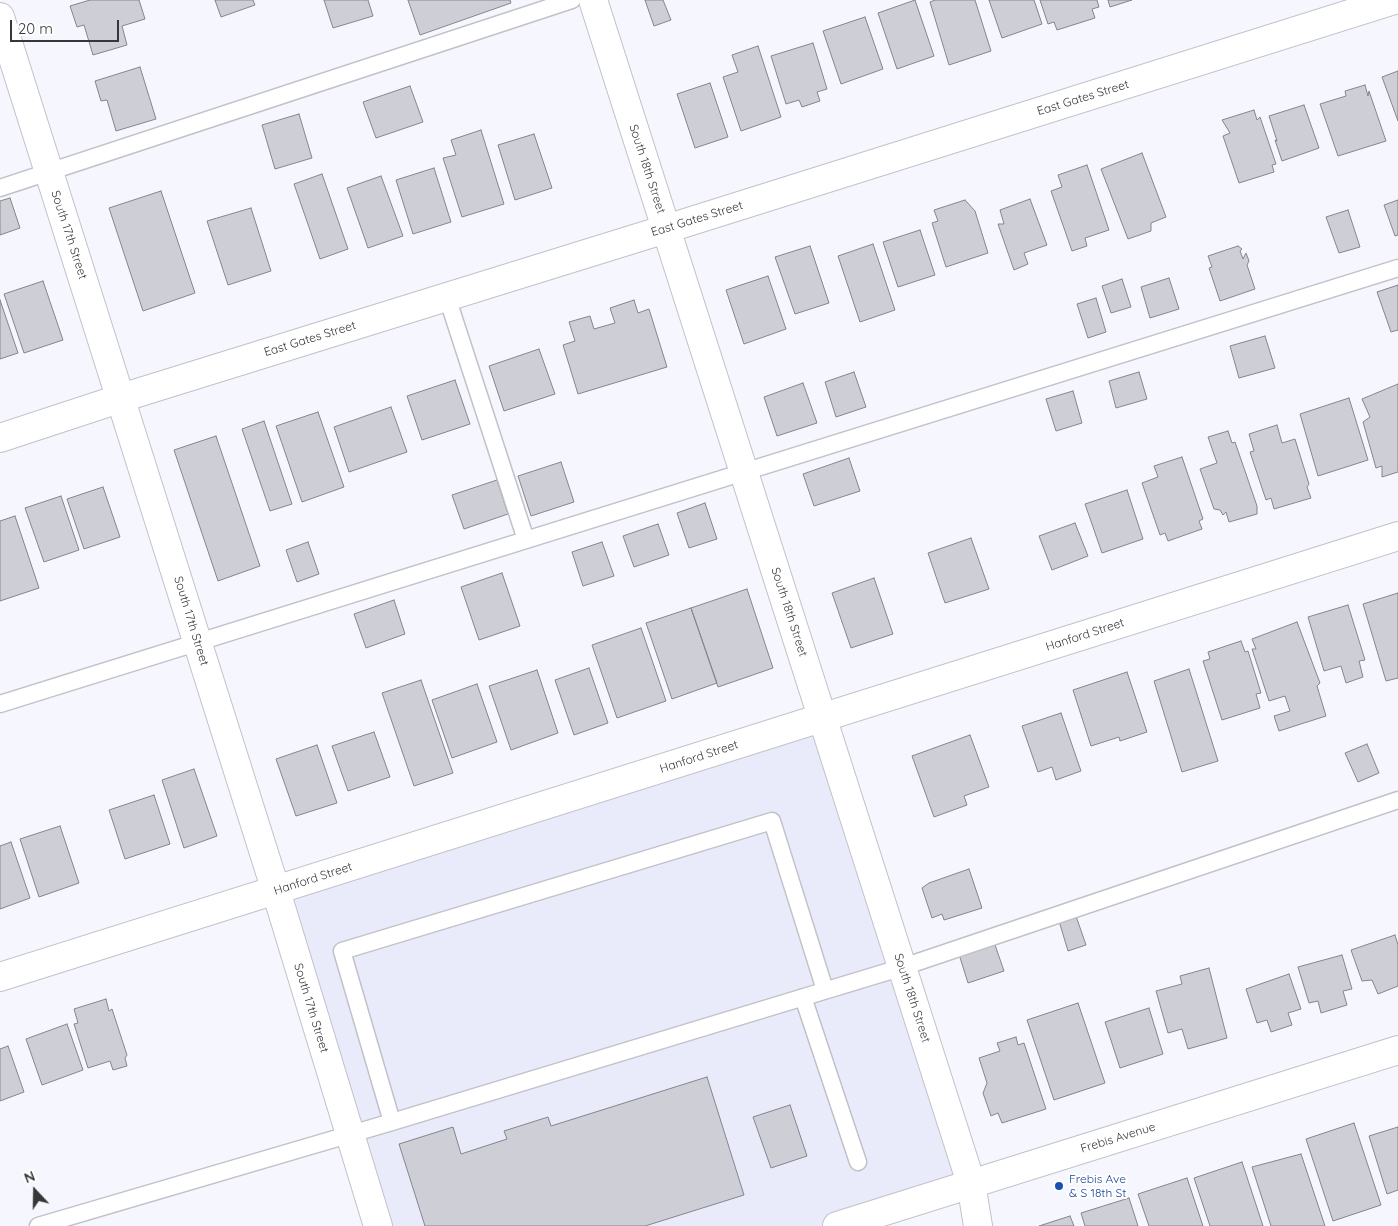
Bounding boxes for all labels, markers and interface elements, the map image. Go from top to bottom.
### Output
scale bar [12,10,121,42]
text: 20 m [18,19,53,38]
street label: East Gates Street [1035,77,1131,119]
street label: South 18th Street [626,123,668,215]
street label: South 17th Street [48,189,90,281]
street label: East Gates Street [649,198,745,240]
street label: East Gates Street [262,318,358,360]
street label: South 18th Street [768,566,810,658]
street label: South 17th Street [171,575,211,667]
street label: Hanford Street [1044,616,1126,654]
street label: Hanford Street [658,738,740,776]
street label: Hanford Street [272,860,354,898]
street label: South 18th Street [891,952,933,1044]
street label: South 17th Street [291,962,331,1054]
street label: Frebis Avenue [1079,1120,1157,1156]
north arrow [10,1166,60,1216]
text: N [22,1167,38,1187]
place label: Frebis Ave & S 18th St [1069,1172,1126,1200]
marker: Frebis Ave & S 18th St [1053,1180,1065,1192]

